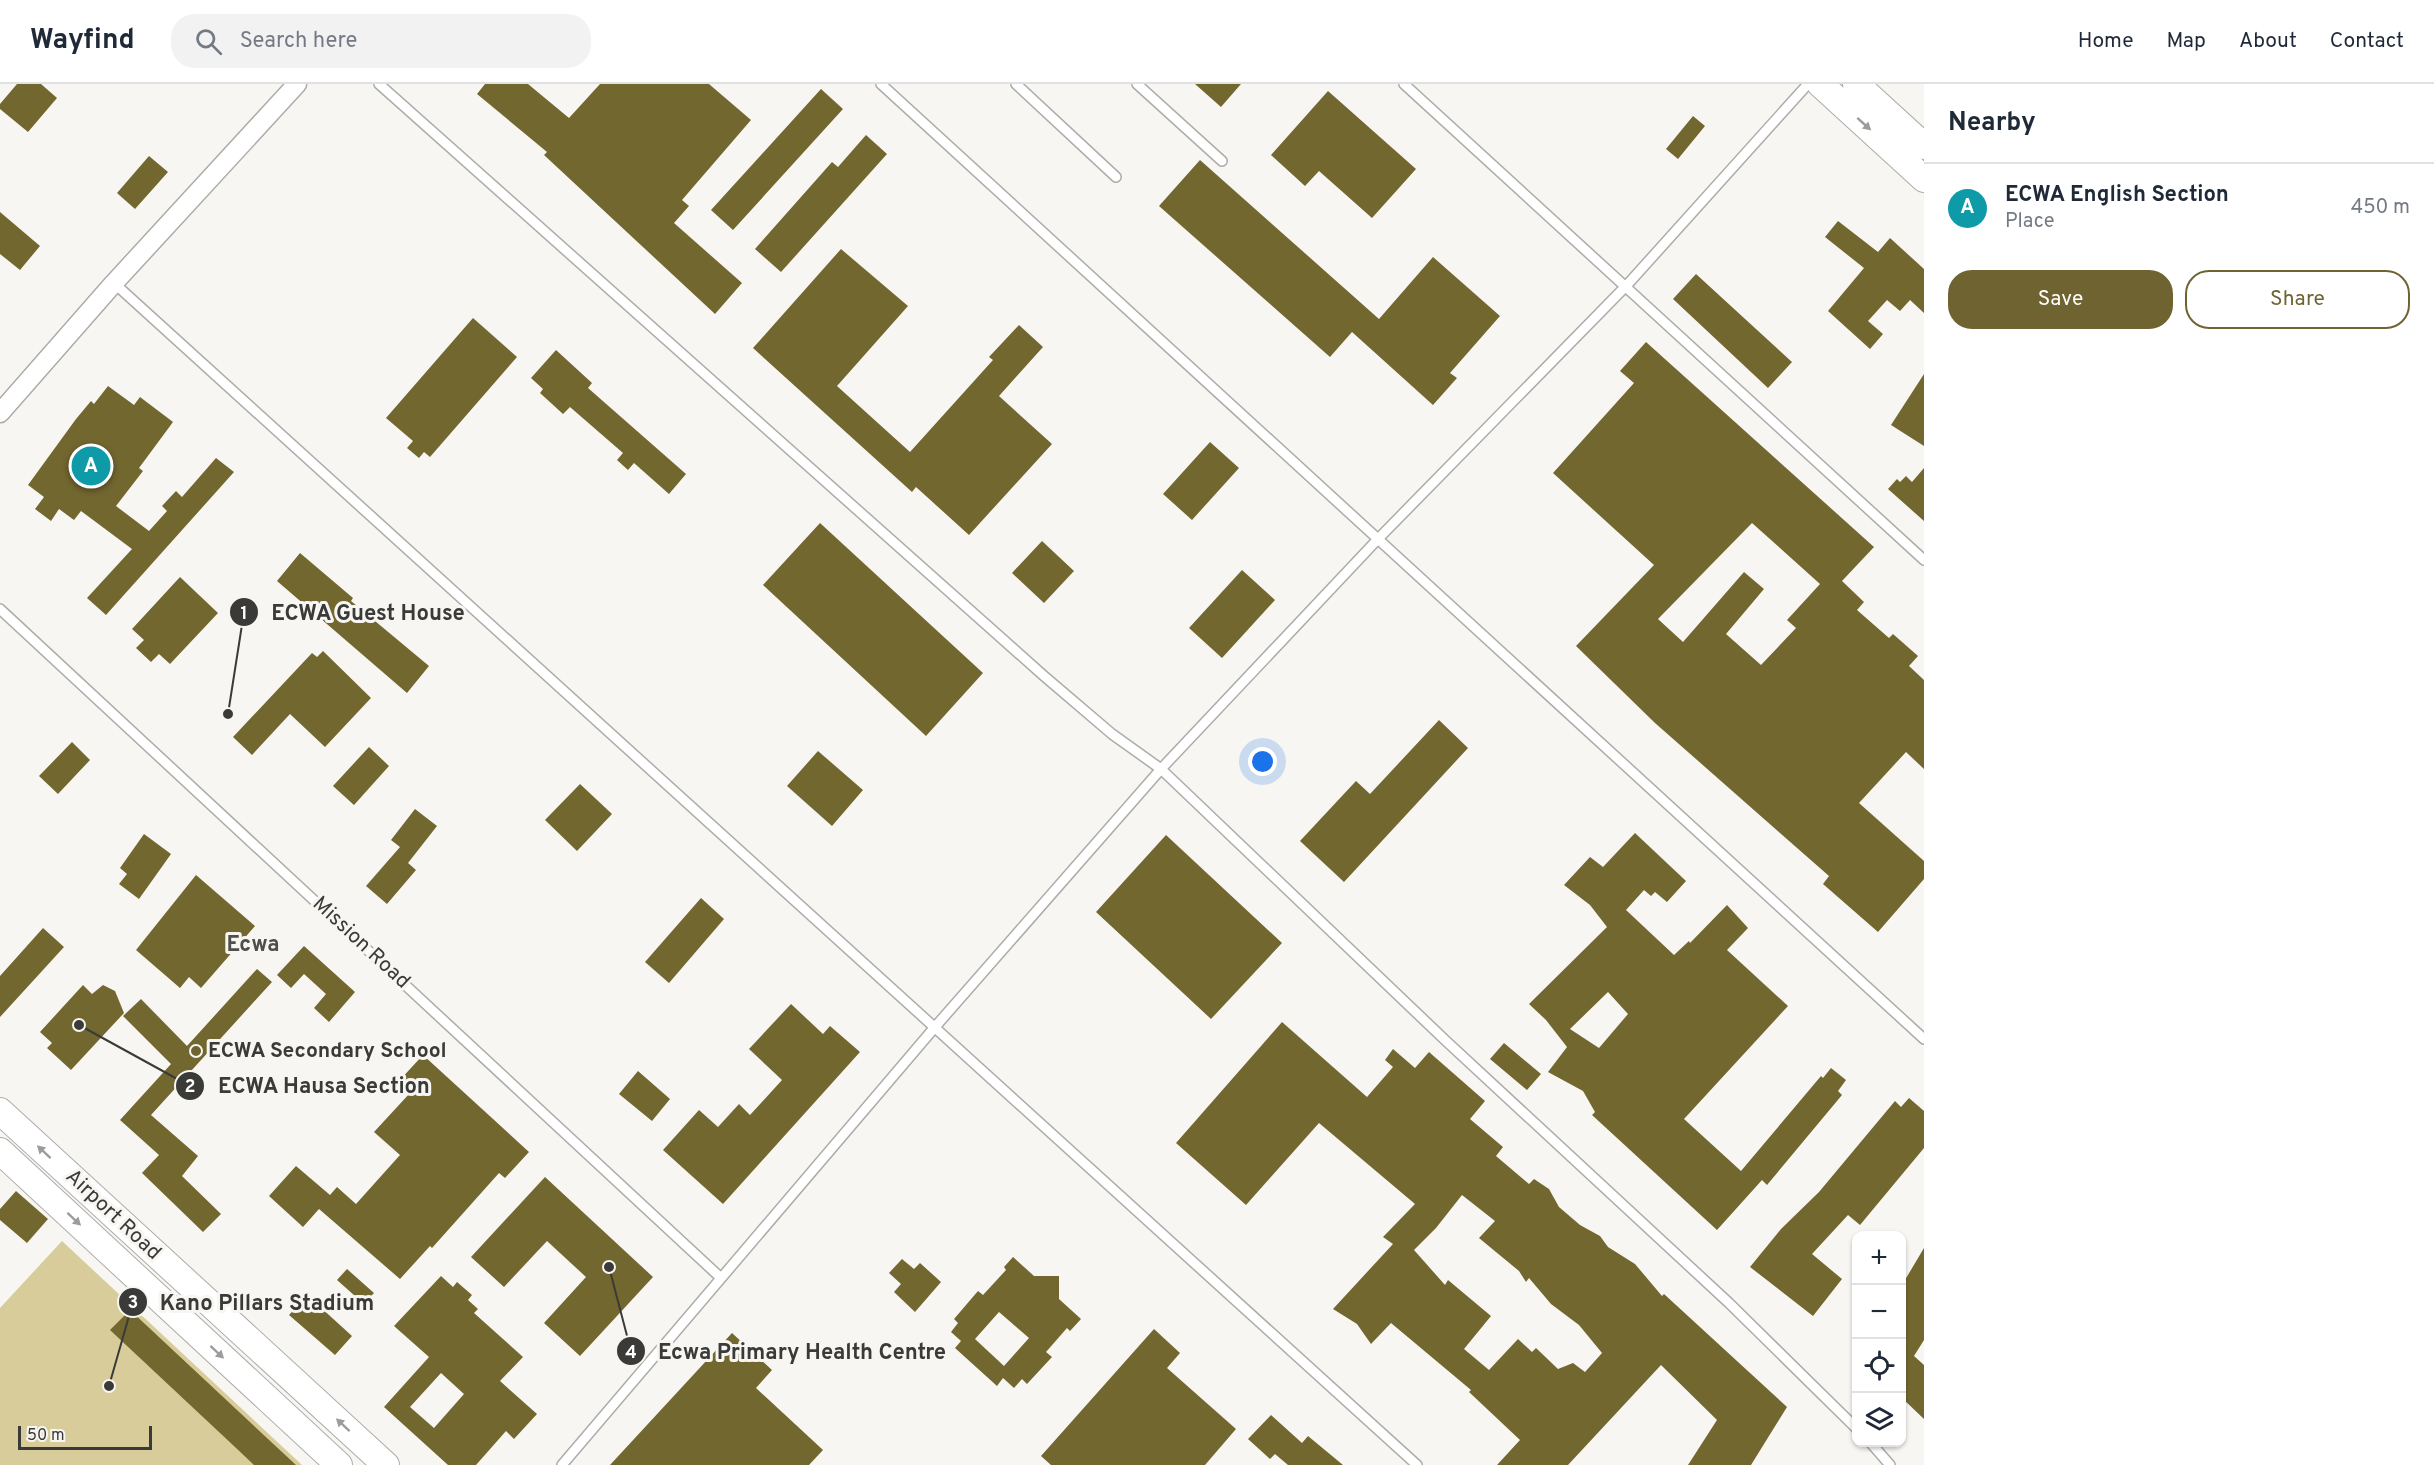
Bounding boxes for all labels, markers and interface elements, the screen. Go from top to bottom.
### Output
search box [171,14,591,68]
text: Wayfind [30,23,135,59]
icon: search [192,25,225,58]
text: Search here [240,28,357,55]
text: Home [2078,28,2134,55]
text: Map [2167,28,2206,55]
text: About [2239,28,2297,55]
text: Contact [2330,28,2404,55]
text: Nearby [1948,107,2036,140]
one-way arrow [1856,116,1870,130]
text: ECWA English Section [2005,182,2229,209]
text: A [1960,195,1975,221]
text: 450 m [2351,195,2410,221]
text: Place [2005,209,2055,235]
button: Save [1948,270,2173,329]
button: Share [2185,270,2410,329]
pin: A [72,444,110,488]
callout: ECWA Guest House [229,592,478,632]
text: ECWA Guest House [271,601,465,628]
text: 1 [240,603,248,626]
your location [1248,747,1277,776]
street label: Mission Road [306,891,416,995]
district label: Ecwa [226,932,280,959]
place label: ECWA Secondary School [208,1038,447,1065]
marker: ECWA Secondary School [189,1044,203,1058]
callout: ECWA Hausa Section [175,1066,442,1106]
text: ECWA Hausa Section [218,1074,430,1101]
text: 2 [184,1076,196,1099]
one-way arrow [37,1145,52,1159]
street label: Airport Road [59,1164,167,1266]
one-way arrow [66,1212,81,1225]
map controls [1852,1231,1906,1447]
button: + [1852,1231,1906,1285]
callout: Kano Pillars Stadium [118,1282,386,1322]
button: − [1852,1285,1906,1339]
text: Kano Pillars Stadium [160,1291,374,1318]
text: 3 [128,1292,138,1315]
callout: Ecwa Primary Health Centre [616,1331,958,1371]
button: locate [1852,1339,1906,1393]
text: Ecwa Primary Health Centre [658,1340,946,1367]
text: 4 [625,1342,637,1365]
one-way arrow [209,1344,223,1358]
button: layers [1852,1393,1906,1447]
one-way arrow [336,1419,350,1433]
scale bar [18,1423,152,1450]
text: 50 m [27,1426,65,1446]

